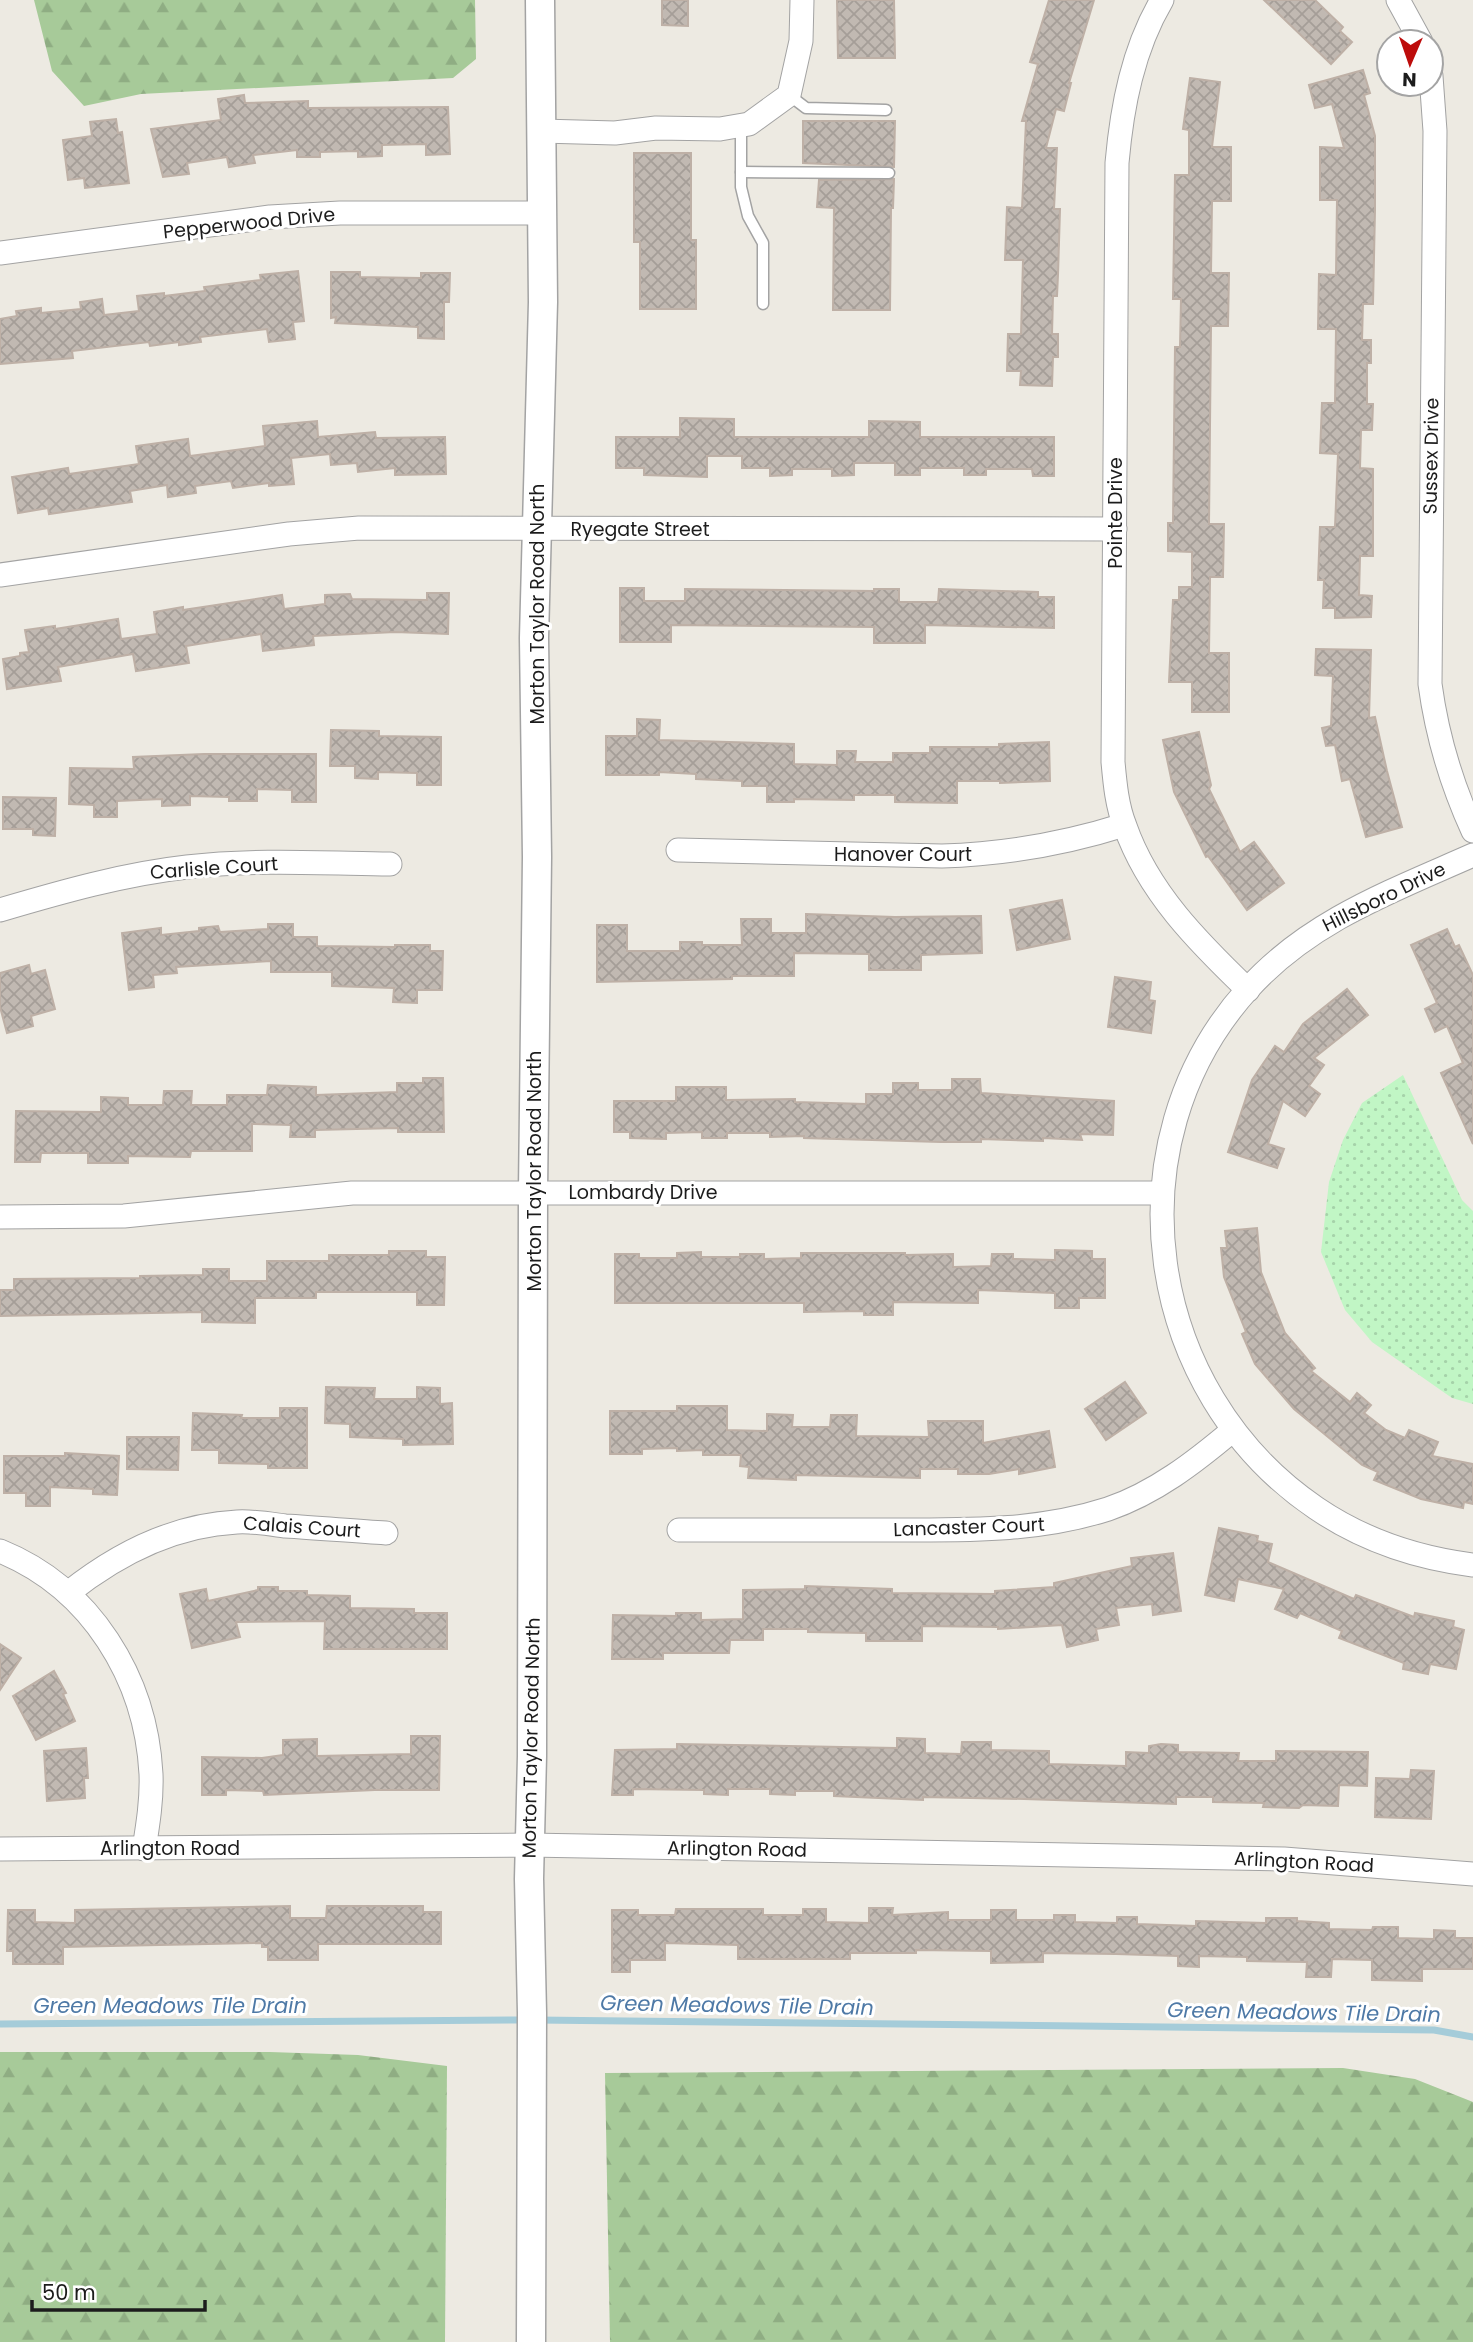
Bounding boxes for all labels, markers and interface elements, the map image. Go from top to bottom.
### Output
north arrow [1375,28,1445,98]
text: N [1402,66,1417,93]
street label: Pepperwood Drive [162,201,336,245]
street label: Sussex Drive [1416,397,1446,515]
street label: Pointe Drive [1102,457,1129,569]
street label: Morton Taylor Road North [524,484,551,724]
street label: Ryegate Street [570,516,710,543]
street label: Hanover Court [834,841,972,868]
street label: Carlisle Court [149,850,279,886]
street label: Hillsboro Drive [1318,855,1450,939]
street label: Morton Taylor Road North [521,1051,548,1291]
street label: Lombardy Drive [569,1179,717,1206]
street label: Calais Court [242,1509,362,1545]
street label: Lancaster Court [893,1511,1045,1543]
street label: Morton Taylor Road North [515,1617,547,1859]
street label: Arlington Road [667,1834,807,1864]
street label: Arlington Road [100,1835,240,1862]
street label: Arlington Road [1233,1845,1375,1879]
water label: Green Meadows Tile Drain [600,1988,874,2022]
water label: Green Meadows Tile Drain [33,1991,307,2020]
water label: Green Meadows Tile Drain [1167,1995,1441,2029]
scale bar [32,2268,205,2312]
text: 50 m [42,2278,96,2307]

